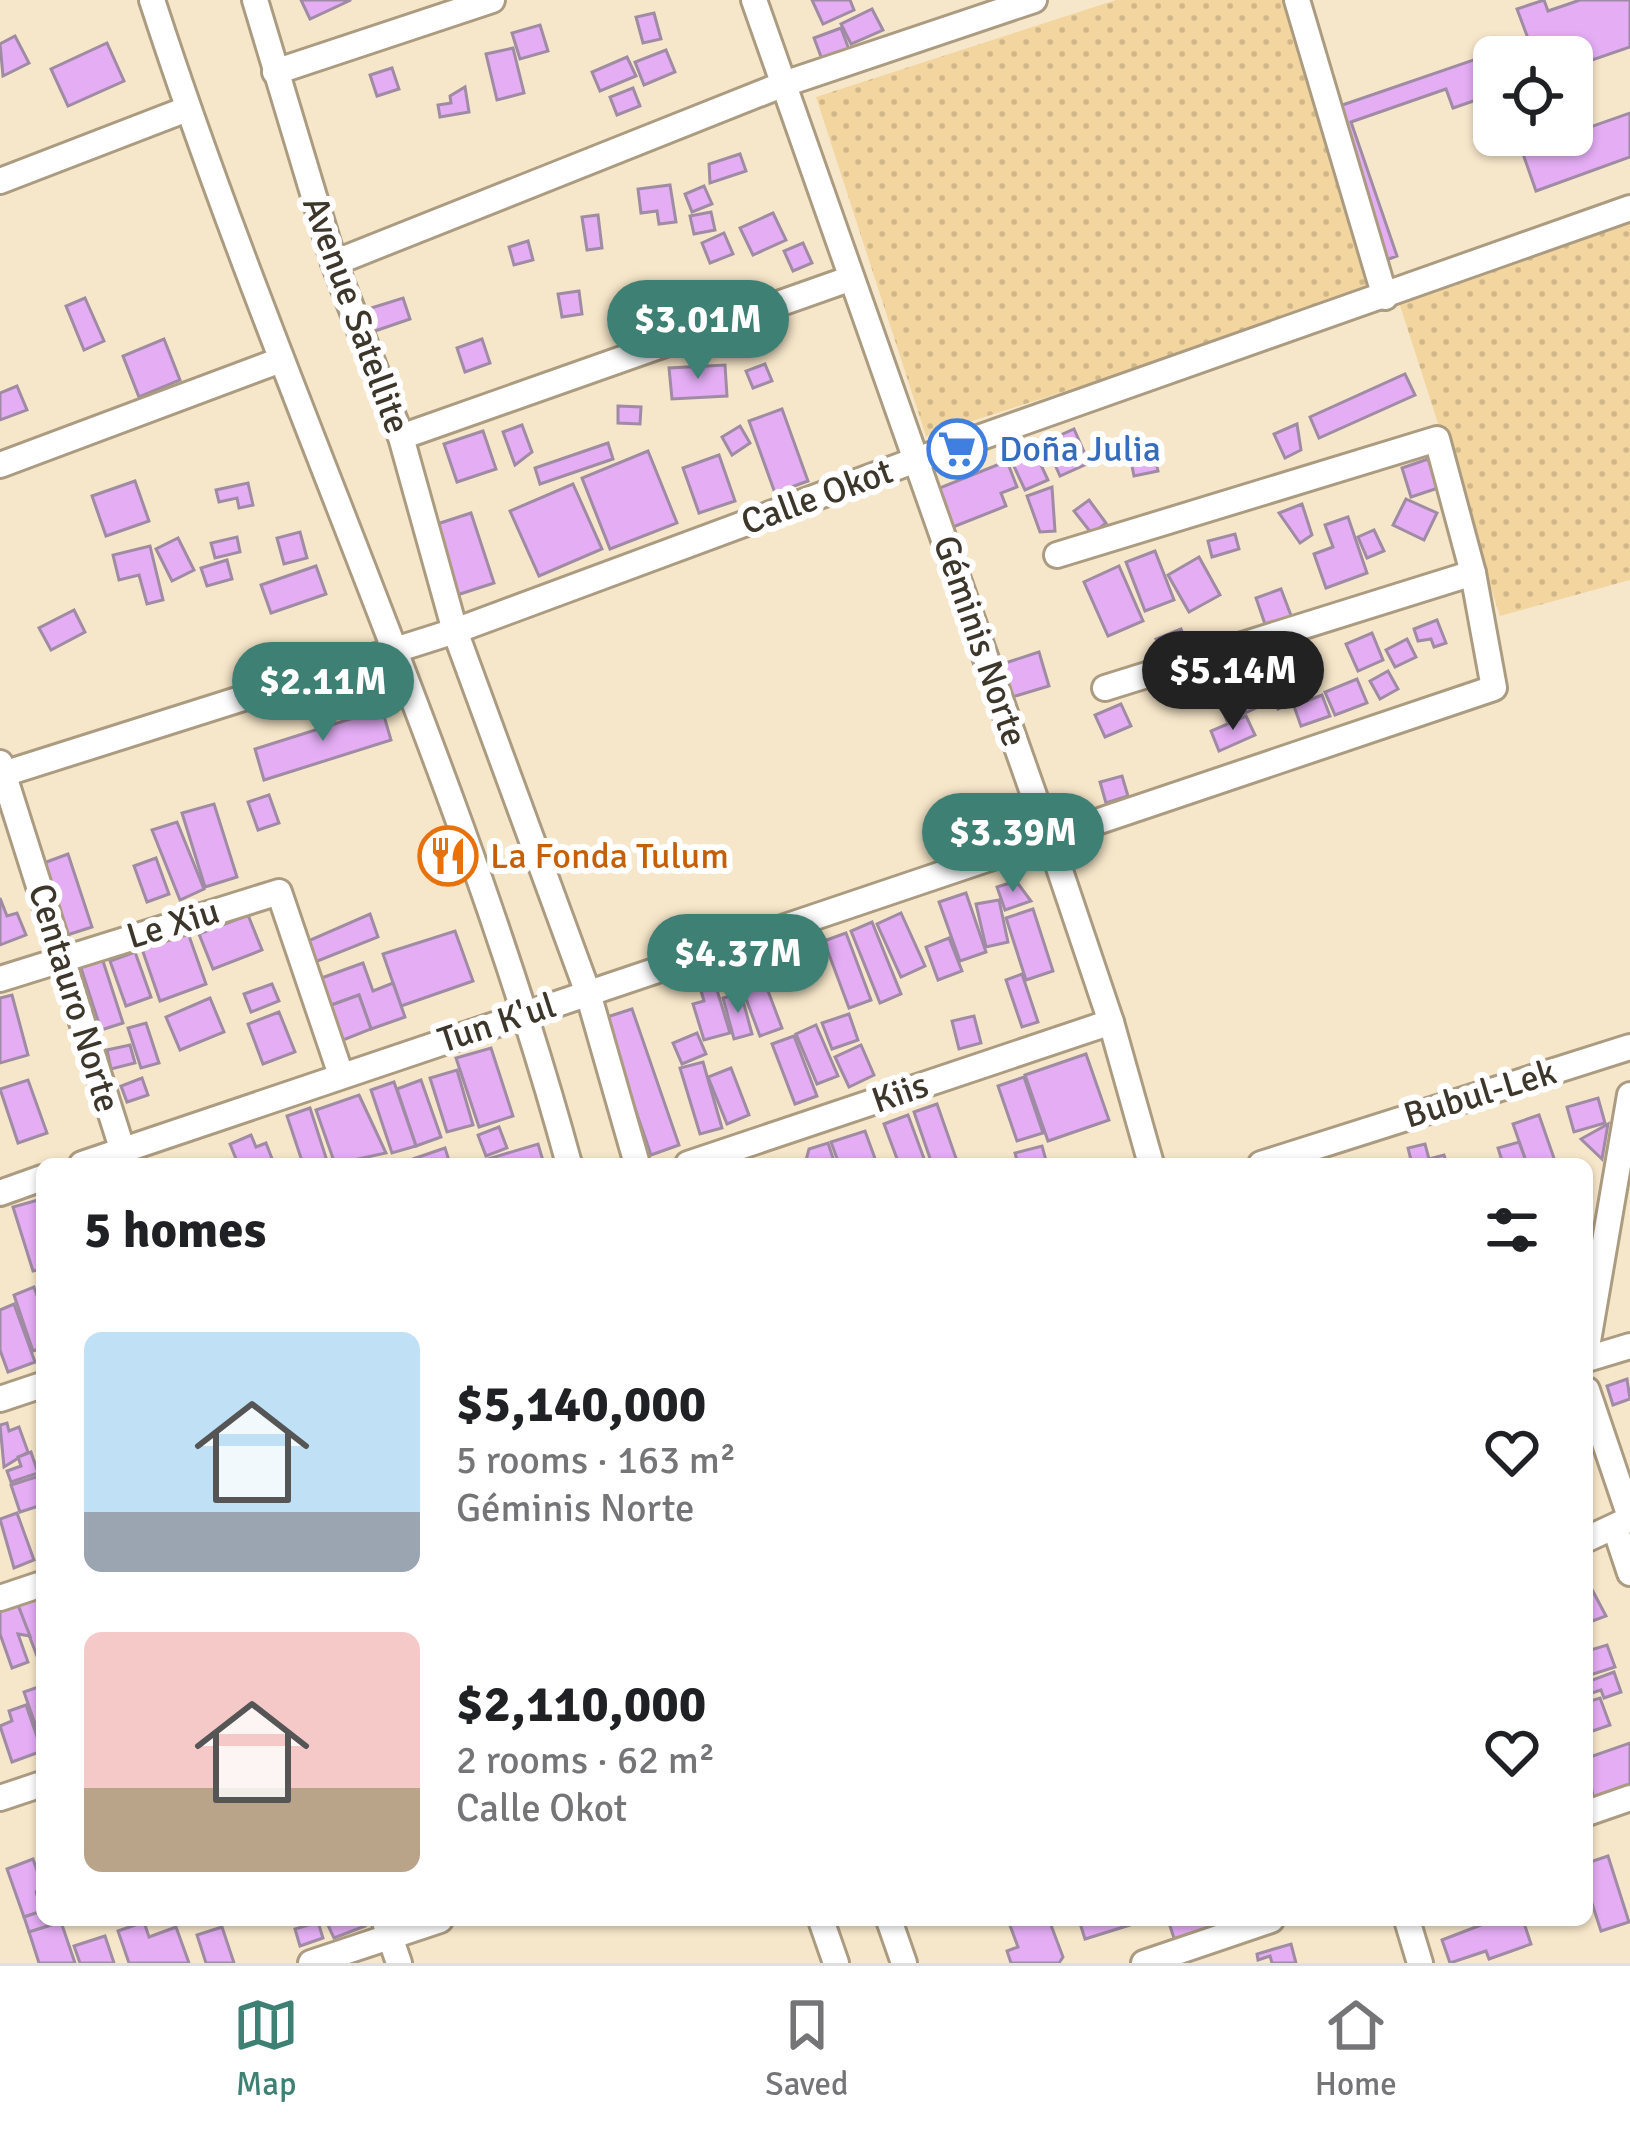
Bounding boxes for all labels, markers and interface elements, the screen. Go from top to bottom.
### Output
map controls [1473,36,1593,156]
button: locate [1473,36,1593,156]
street label: Avenue Satellite [292,190,420,440]
pin: $3.01M [600,280,796,382]
text: $3.01M [634,295,762,343]
supermarket icon: Doña Julia [926,418,988,480]
place label: Doña Julia [999,427,1161,472]
street label: Calle Okot [735,449,899,545]
street label: Géminis Norte [923,530,1037,752]
pin: $5.14M [1135,631,1331,733]
pin: $2.11M [225,642,421,744]
text: $5.14M [1169,646,1297,694]
text: $2.11M [259,657,387,705]
pin: $3.39M [915,793,1111,895]
text: $3.39M [949,808,1077,856]
restaurant icon: La Fonda Tulum [417,825,479,887]
place label: La Fonda Tulum [490,834,729,879]
street label: Centauro Norte [18,878,130,1118]
street label: Le Xiu [121,889,225,959]
pin: $4.37M [640,914,836,1016]
text: $4.37M [674,929,802,977]
street label: Tun K'ul [432,983,562,1063]
street label: Bubul-Lek [1398,1050,1562,1138]
street label: Kiis [866,1062,934,1124]
icon: filters [1479,1197,1545,1263]
text: 5 homes [84,1199,266,1262]
text: $5,140,000 [456,1373,706,1436]
icon: home [180,1380,324,1524]
icon: heart [1479,1419,1545,1485]
text: 5 rooms · 163 m² [456,1436,736,1484]
text: Géminis Norte [456,1484,695,1532]
text: $2,110,000 [456,1673,706,1736]
icon: home [180,1680,324,1824]
icon: heart [1479,1719,1545,1785]
text: 2 rooms · 62 m² [456,1736,715,1784]
text: Calle Okot [456,1784,627,1832]
tab: Map [233,1992,299,2105]
tab: Saved [765,1992,848,2105]
tab: Home [1315,1992,1397,2105]

